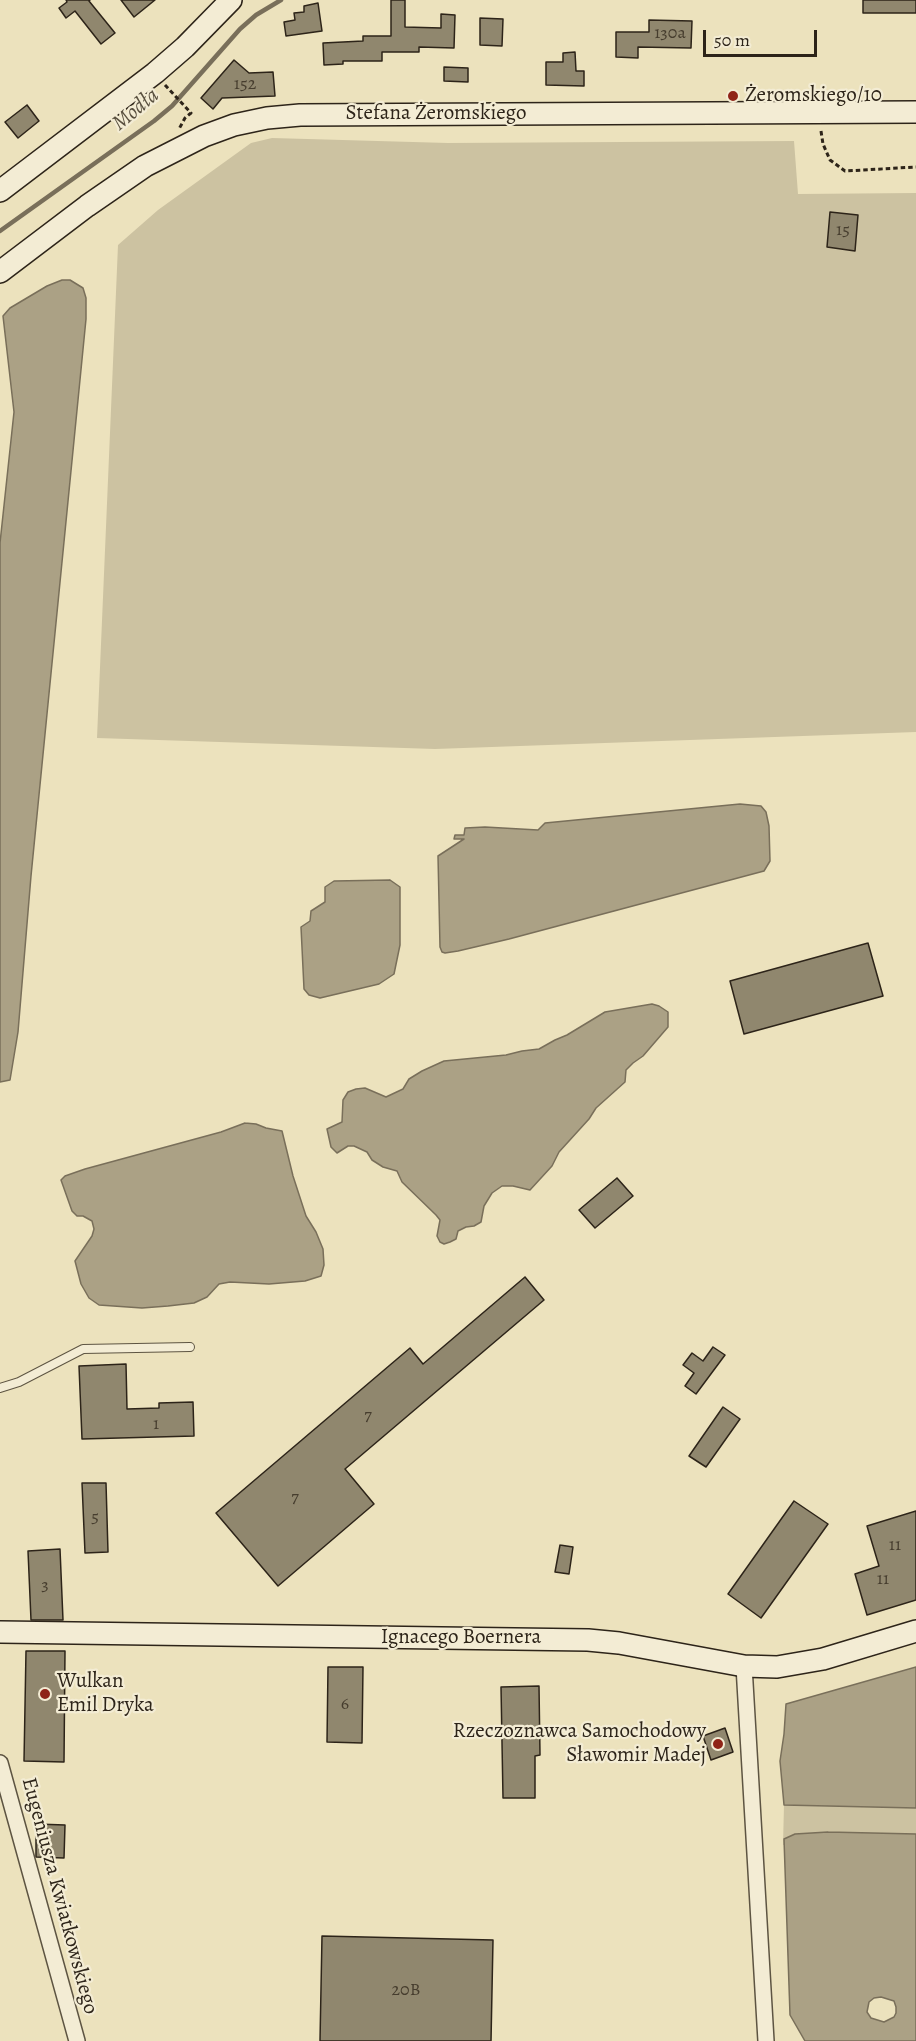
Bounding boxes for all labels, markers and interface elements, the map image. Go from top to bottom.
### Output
scale bar [706,18,820,56]
house number: 130a [654,23,686,45]
text: 50 m [714,28,750,52]
house number: 152 [234,74,256,96]
water label: Modła [107,83,165,137]
place label: Żeromskiego/10 [745,83,882,109]
marker: Żeromskiego/10 [726,89,740,103]
street label: Stefana Żeromskiego [345,101,527,127]
house number: 15 [836,220,850,242]
house number: 7 [364,1405,372,1427]
house number: 1 [153,1414,159,1436]
house number: 7 [291,1487,299,1509]
house number: 5 [91,1507,99,1529]
house number: 11 [889,1535,901,1557]
house number: 11 [877,1569,889,1591]
house number: 3 [41,1575,49,1597]
street label: Ignacego Boernera [381,1625,541,1651]
place label: Wulkan Emil Dryka [57,1669,154,1719]
marker: Wulkan Emil Dryka [38,1687,52,1701]
house number: 6 [341,1694,349,1716]
place label: Rzeczoznawca Samochodowy Sławomir Madej [453,1719,706,1769]
marker: Rzeczoznawca Samochodowy Sławomir Madej [711,1737,725,1751]
street label: Eugeniusza Kwiatkowskiego [15,1775,103,2017]
house number: 20B [392,1980,420,2002]

